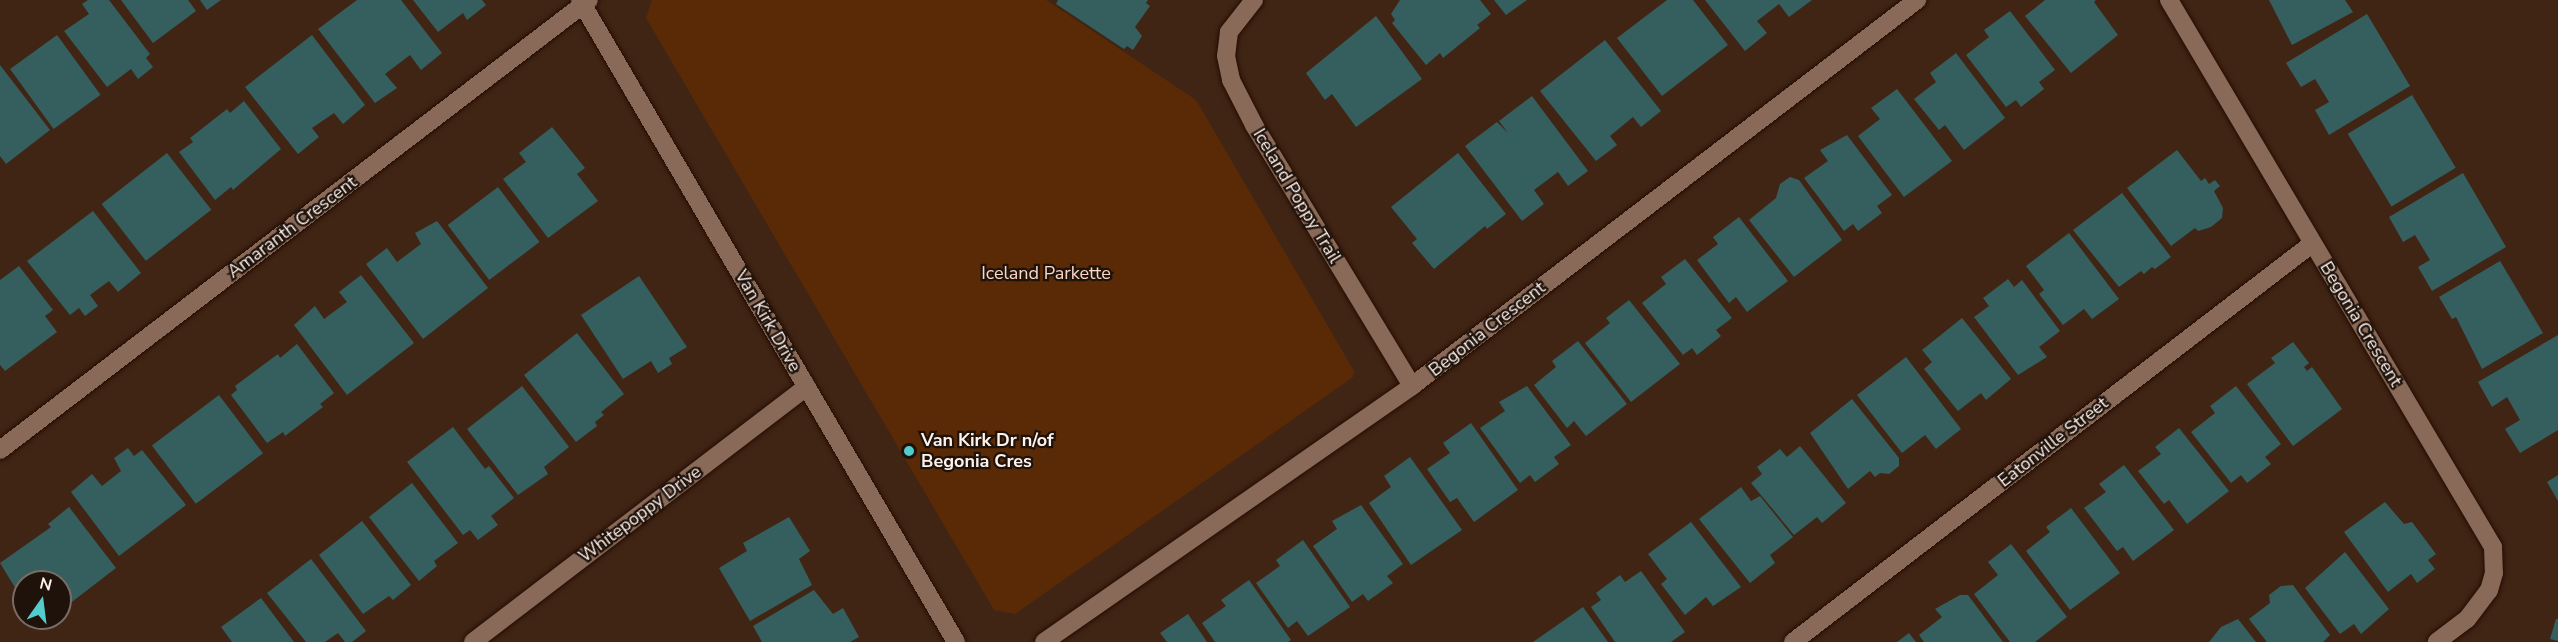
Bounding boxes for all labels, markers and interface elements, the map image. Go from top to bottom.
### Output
street label: Iceland Poppy Trail [1248,125,1346,267]
street label: Amaranth Crescent [223,171,361,283]
street label: Begonia Crescent [2315,258,2407,390]
park label: Iceland Parkette [981,262,1111,284]
street label: Van Kirk Drive [730,266,806,376]
street label: Begonia Crescent [1424,277,1550,381]
street label: Eatonville Street [1994,392,2112,492]
place label: Van Kirk Dr n/of Begonia Cres [921,430,1054,472]
marker: Van Kirk Dr n/of Begonia Cres [902,444,916,458]
street label: Whitepoppy Drive [574,461,706,567]
north arrow [12,570,72,630]
text: N [37,572,54,597]

